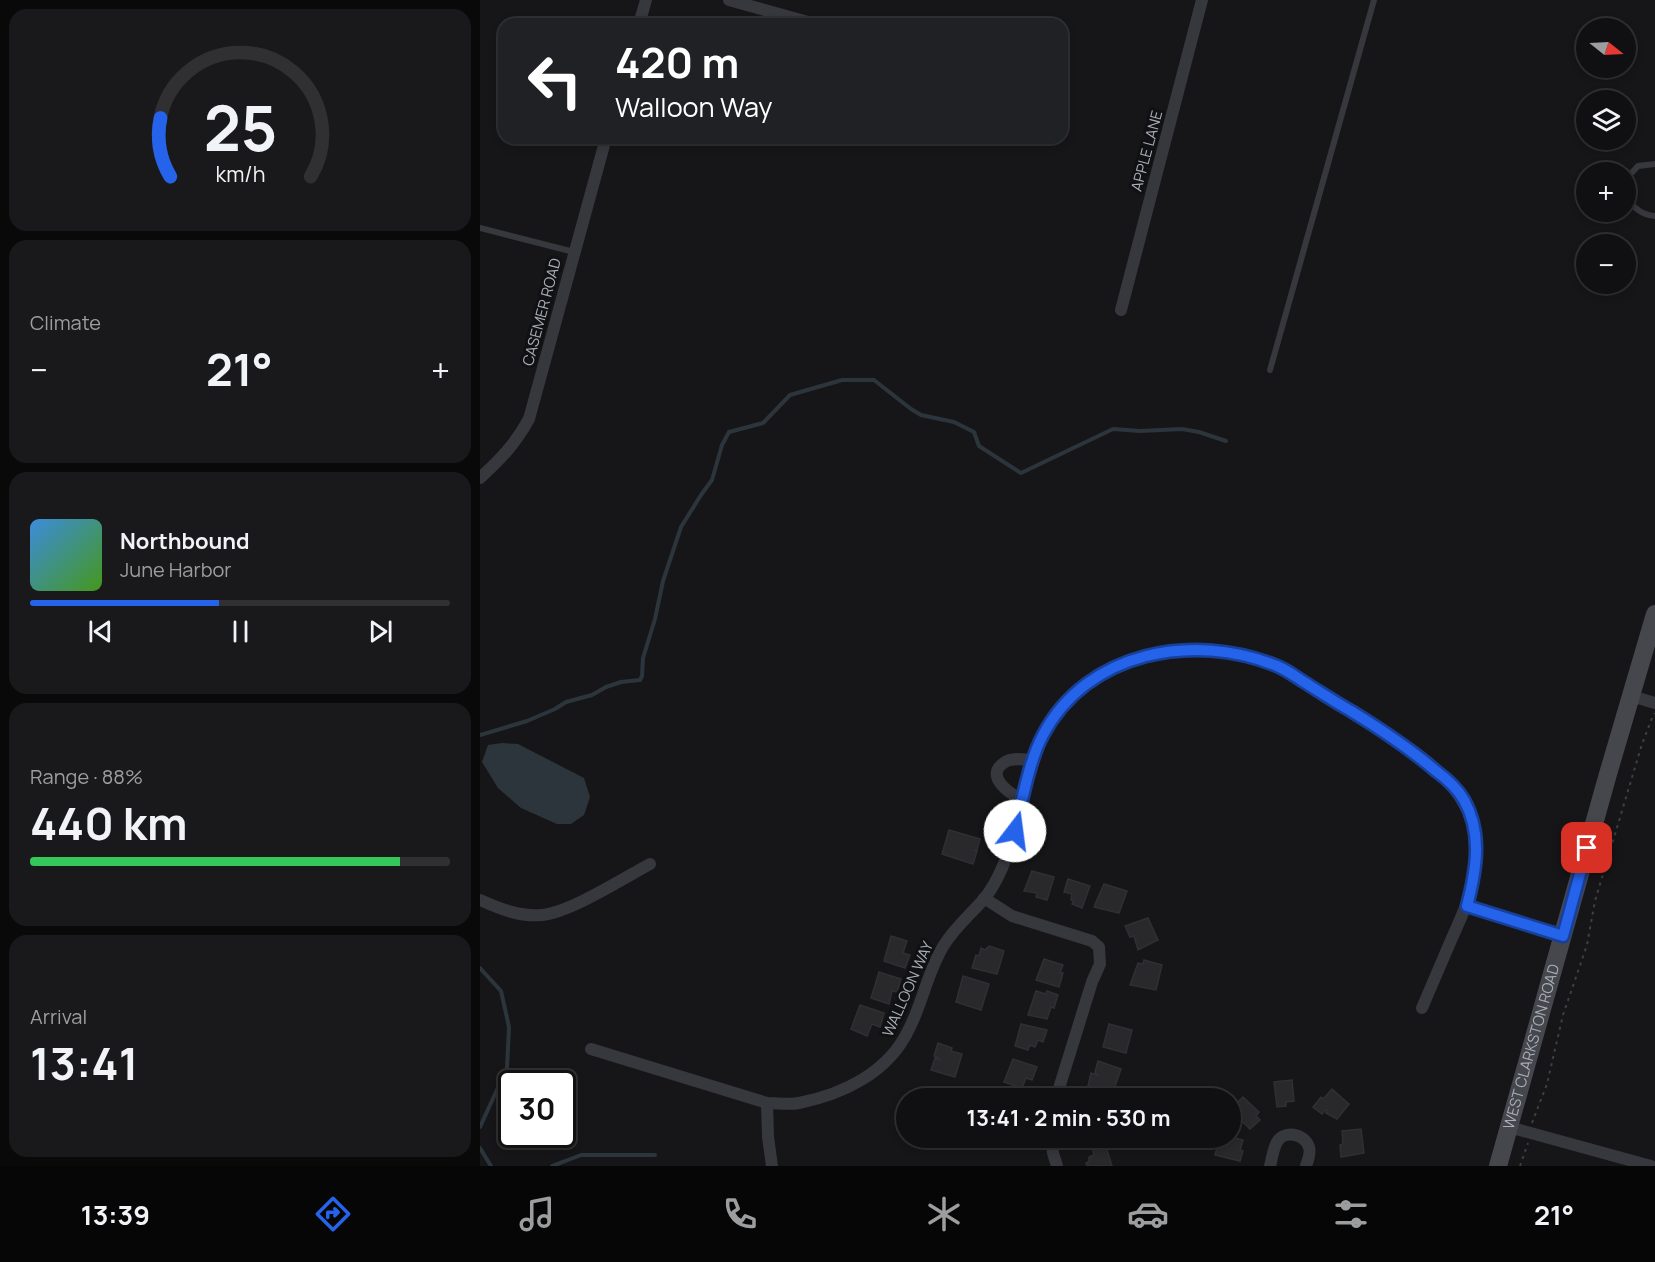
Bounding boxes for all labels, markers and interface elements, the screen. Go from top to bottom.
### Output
north arrow [1576,18,1636,78]
map controls [1576,18,1636,294]
text: 420 m [615,33,739,91]
icon: left [516,42,594,120]
text: 25 [203,84,277,170]
text: Walloon Way [615,88,773,125]
button: layers [1576,90,1636,150]
street label: APPLE LANE [1126,108,1167,194]
text: km/h [215,160,265,189]
button: + [1576,162,1636,222]
button: − [1576,234,1636,294]
street label: CASEMER ROAD [517,256,566,368]
text: Climate [30,309,101,336]
text: 21° [206,338,273,400]
text: − [30,347,48,392]
text: + [431,347,450,392]
text: Northbound [120,526,250,556]
text: June Harbor [120,556,232,583]
icon: previous [84,615,117,648]
icon: pause [224,615,257,648]
icon: next [364,615,397,648]
text: Range · 88% [30,763,143,790]
text: 440 km [30,792,187,854]
position arrow [983,799,1047,863]
pin [1561,822,1612,873]
icon: arrive [1570,831,1603,864]
street label: WALLOON WAY [877,937,938,1040]
street label: WEST CLARKSTON ROAD [1498,961,1564,1132]
text: Arrival [30,1003,87,1030]
text: 13:41 [30,1032,138,1094]
speed limit sign: 30 [498,1070,576,1148]
text: 13:41 · 2 min · 530 m [967,1103,1170,1133]
icon: directions [312,1193,354,1235]
icon: music [516,1193,558,1235]
icon: phone [719,1193,761,1235]
icon: climate [923,1193,965,1235]
icon: car [1127,1193,1169,1235]
icon: filters [1330,1193,1372,1235]
text: 13:39 [81,1196,150,1233]
text: 21° [1534,1196,1574,1233]

